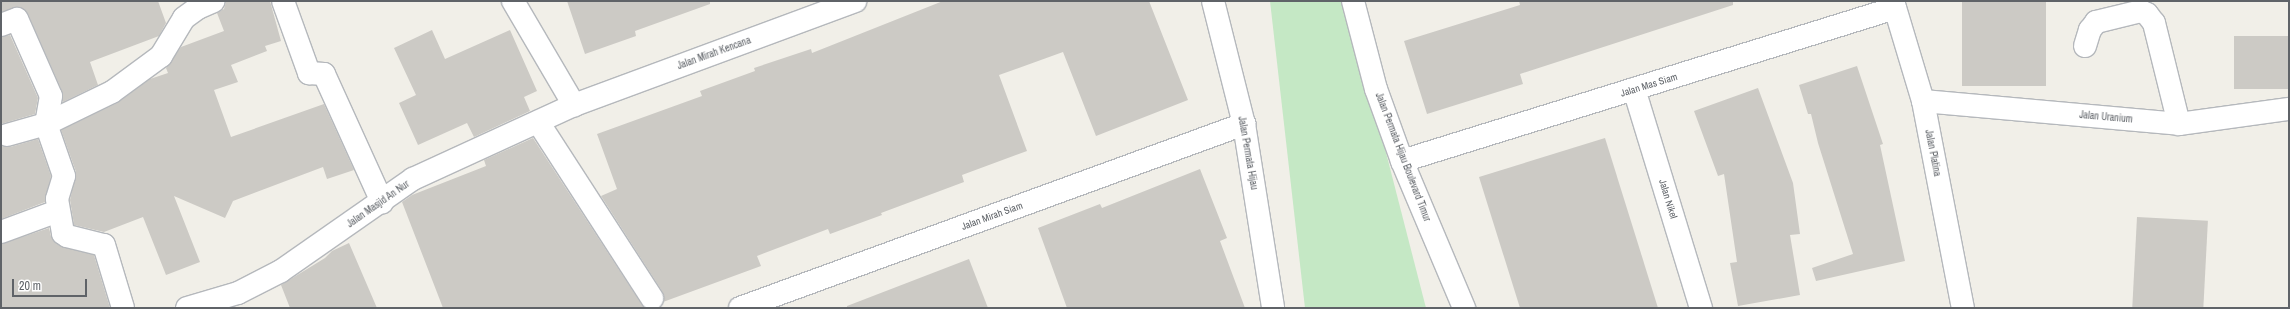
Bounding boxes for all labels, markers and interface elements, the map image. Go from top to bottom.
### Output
street label: Jalan Mirah Kencana [676,34,752,72]
street label: Jalan Mas Siam [1619,71,1679,99]
street label: Jalan Permata Hijau Boulevard Timur [1373,91,1433,223]
street label: Jalan Uranium [2079,109,2133,125]
street label: Jalan Permata Hijau [1236,115,1260,191]
street label: Jalan Platina [1923,129,1943,177]
street label: Jalan Masjid An Nur [344,178,412,230]
street label: Jalan Nikel [1656,178,1680,220]
street label: Jalan Mirah Siam [960,199,1024,233]
scale bar [14,271,89,297]
text: 20 m [19,278,41,294]

